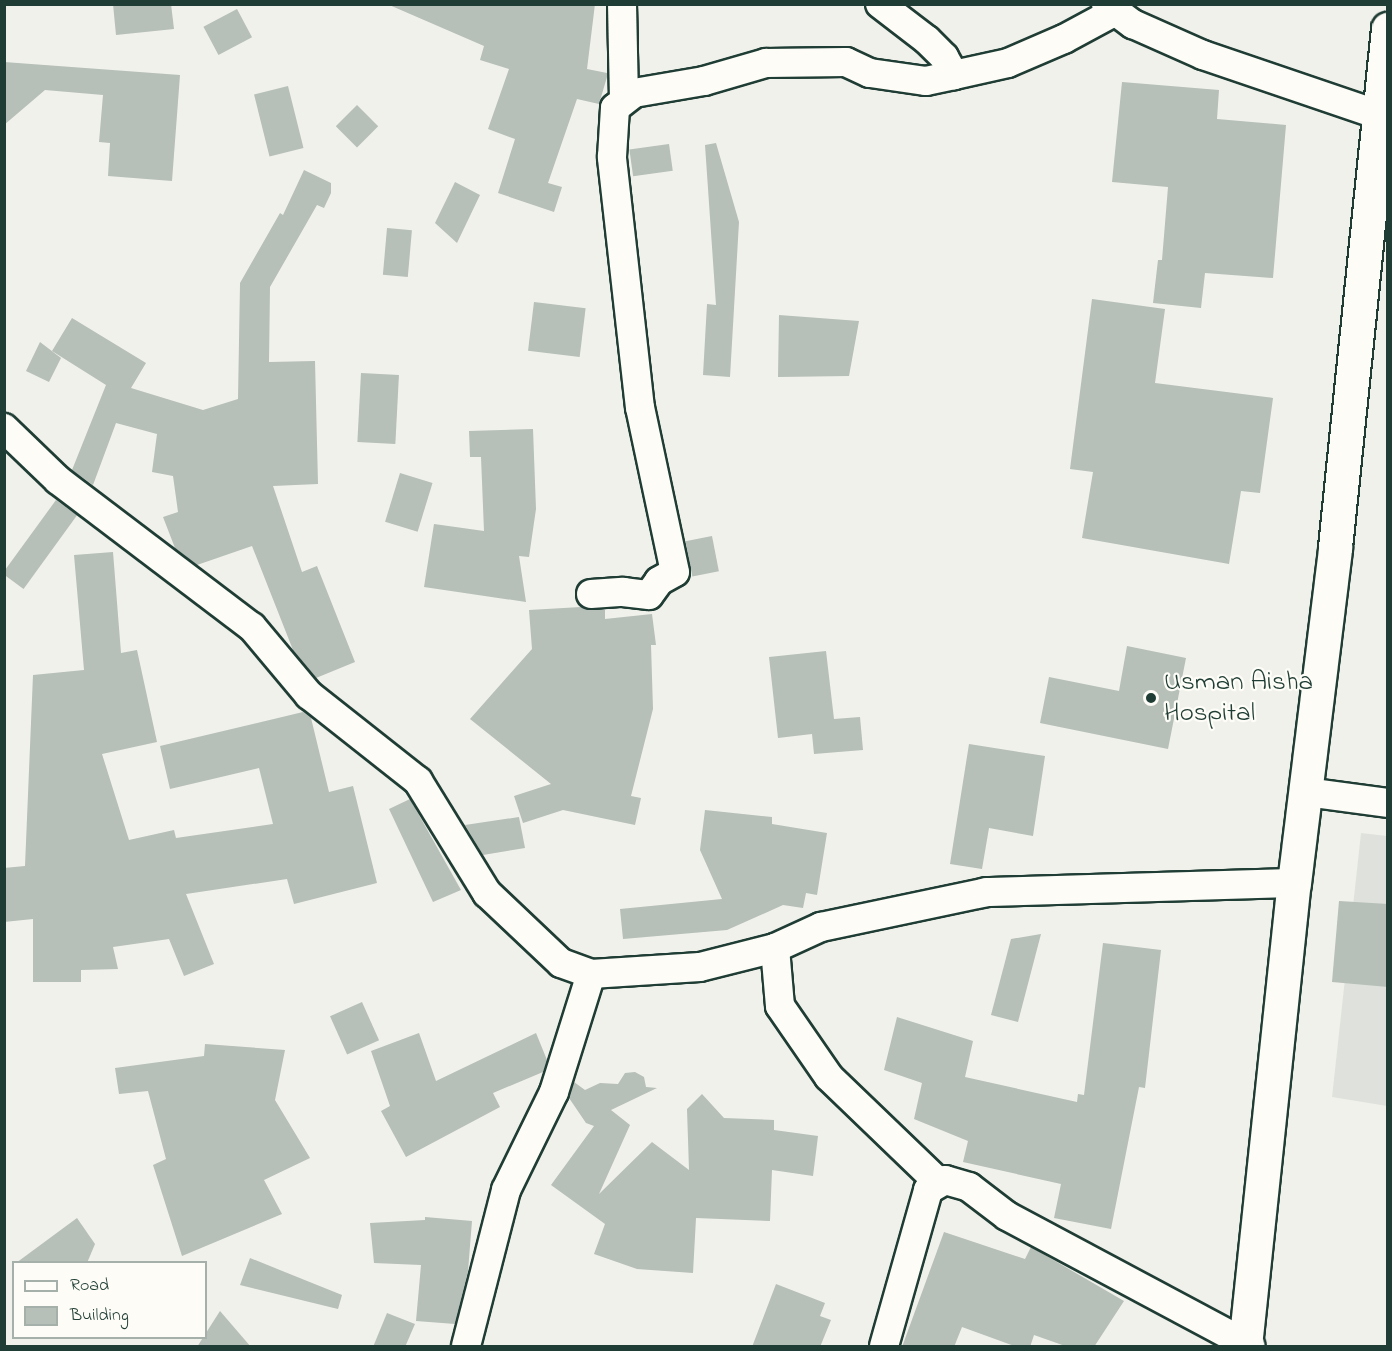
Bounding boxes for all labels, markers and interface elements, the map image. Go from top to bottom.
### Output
place label: Usman Aisha Hospital [1164,666,1313,729]
marker: Usman Aisha Hospital [1142,689,1160,707]
legend [12,1261,207,1339]
text: Road [70,1273,109,1299]
text: Building [70,1303,129,1329]

